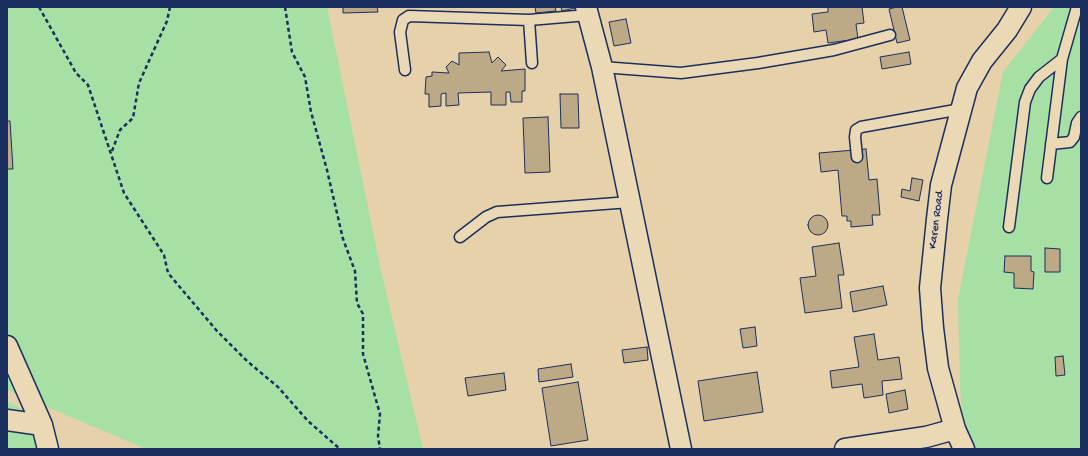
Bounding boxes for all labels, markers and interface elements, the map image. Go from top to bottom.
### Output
street label: Karen Road [926,190,948,250]

